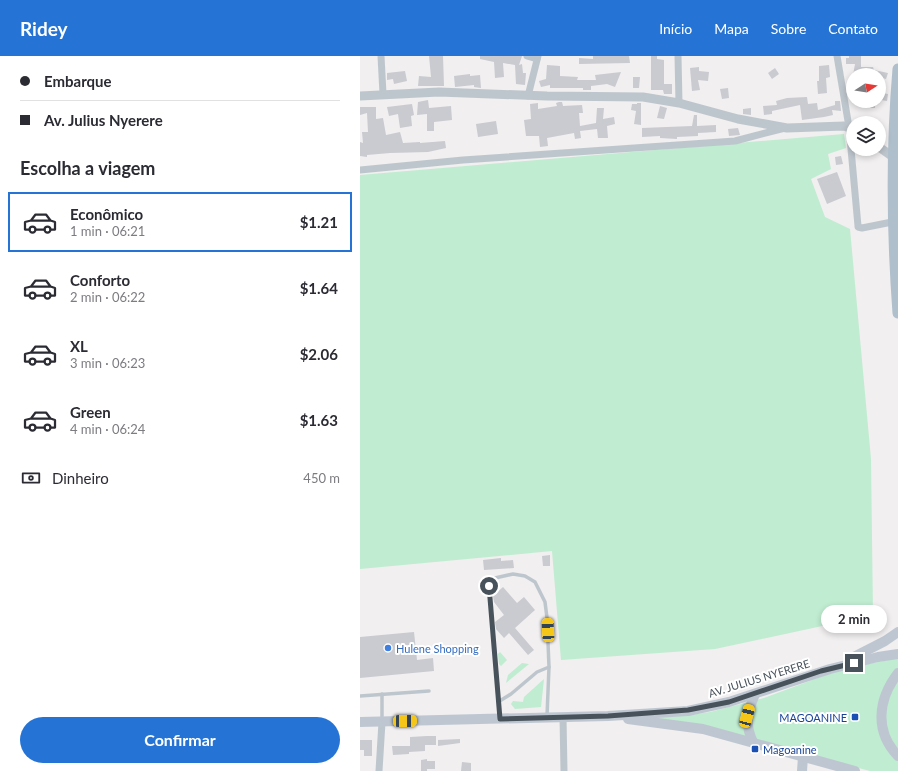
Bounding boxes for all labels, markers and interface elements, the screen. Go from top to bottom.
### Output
text: Ridey [20,17,68,40]
text: Início [659,20,692,37]
text: Mapa [714,20,749,37]
text: Sobre [771,20,806,37]
text: Contato [828,20,878,37]
north arrow [846,68,886,108]
map controls [846,68,886,156]
text: Embarque [44,72,112,90]
text: Av. Julius Nyerere [44,111,163,129]
button: layers [846,116,886,156]
text: Escolha a viagem [20,157,155,179]
icon: car [22,204,58,240]
text: Econômico [70,205,143,223]
text: $1.21 [300,213,338,231]
text: 1 min · 06:21 [70,223,145,239]
icon: car [22,270,58,306]
text: Conforto [70,271,130,289]
text: $1.64 [300,279,338,297]
text: 2 min · 06:22 [70,289,145,305]
icon: car [22,336,58,372]
text: XL [70,337,88,355]
text: $2.06 [300,345,338,363]
text: 3 min · 06:23 [70,355,145,371]
icon: car [22,402,58,438]
text: Green [70,403,111,421]
text: $1.63 [300,411,338,429]
text: 4 min · 06:24 [70,421,145,437]
icon: cash [20,467,42,489]
text: Dinheiro [52,469,109,487]
text: 450 m [303,470,340,486]
route start [480,577,498,595]
callout: 2 min [821,605,887,633]
text: 2 min [838,611,870,627]
car [541,618,555,642]
place label: Hulene Shopping [396,642,479,655]
marker: Hulene Shopping [383,643,393,653]
route end [845,654,863,672]
street label: AV. JULIUS NYERERE [707,656,811,700]
car [738,703,756,729]
place label: MAGOANINE [779,711,847,724]
marker: MAGOANINE [850,712,860,722]
car [393,715,417,727]
button: Confirmar [20,717,340,763]
place label: Magoanine [763,743,817,756]
marker: Magoanine [750,744,760,754]

